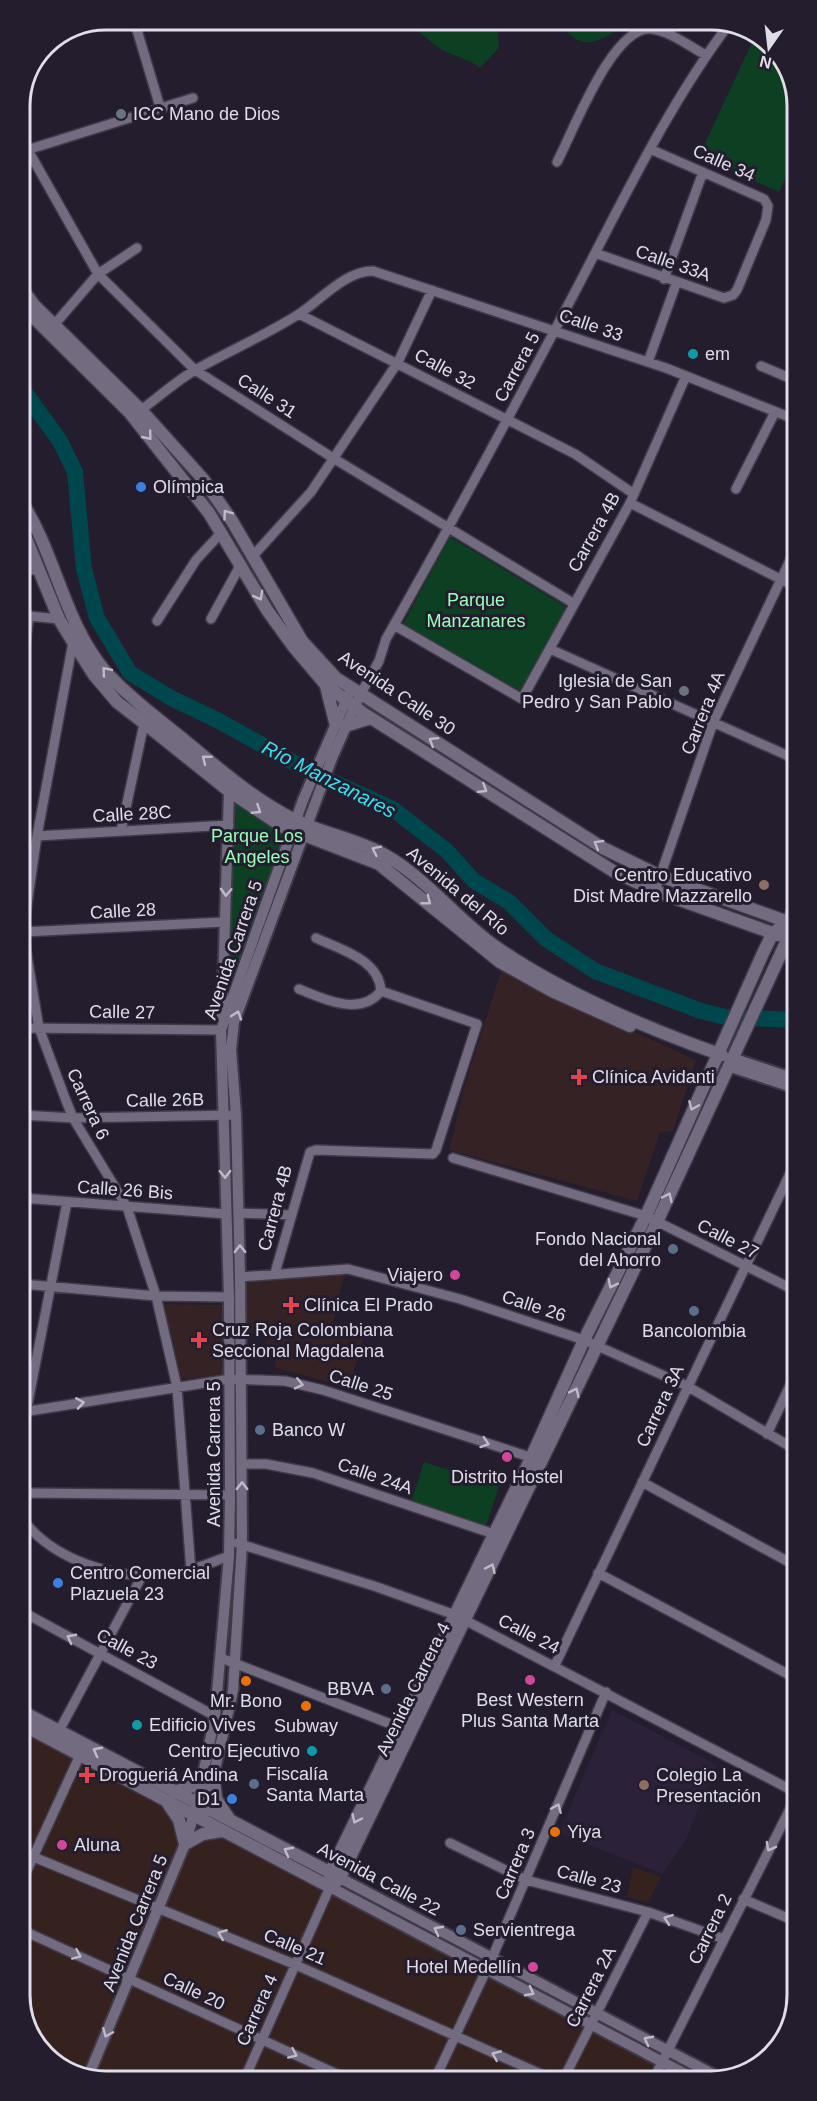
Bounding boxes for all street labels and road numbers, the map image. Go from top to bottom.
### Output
street label: Calle 34 [690,140,758,186]
street label: Calle 33A [633,241,713,285]
street label: Calle 33 [557,305,625,345]
street label: Carrera 5 [490,329,544,405]
street label: Calle 32 [411,345,479,393]
street label: Calle 31 [234,370,300,422]
street label: Carrera 4B [564,489,624,575]
street label: Avenida Calle 30 [335,647,459,739]
street label: Carrera 4A [677,668,729,758]
street label: Calle 28C [92,802,172,826]
street label: Avenida del Río [403,843,513,939]
street label: Avenida Carrera 5 [200,878,266,1022]
street label: Calle 28 [89,899,157,923]
street label: Calle 27 [89,1001,155,1023]
street label: Carrera 6 [63,1065,113,1143]
street label: Calle 26B [126,1089,204,1111]
street label: Carrera 4B [254,1163,296,1253]
street label: Calle 26 Bis [76,1177,174,1203]
street label: Calle 27 [694,1215,762,1263]
street label: Calle 26 [500,1286,568,1326]
street label: Carrera 3A [632,1362,688,1450]
street label: Calle 25 [327,1365,395,1405]
street label: Avenida Carrera 5 [204,1381,224,1527]
street label: Calle 24A [335,1454,415,1498]
street label: Calle 24 [495,1610,563,1658]
street label: Avenida Carrera 4 [372,1619,454,1759]
street label: Calle 23 [93,1625,161,1673]
street label: Carrera 3 [491,1825,539,1903]
street label: Avenida Calle 22 [314,1838,444,1920]
street label: Avenida Carrera 5 [98,1852,172,1994]
street label: Calle 23 [555,1861,623,1897]
street label: Carrera 2 [684,1890,736,1968]
street label: Calle 21 [261,1925,329,1969]
street label: Carrera 2A [562,1943,620,2031]
street label: Calle 20 [160,1968,228,2014]
street label: Carrera 4 [232,1971,282,2049]

